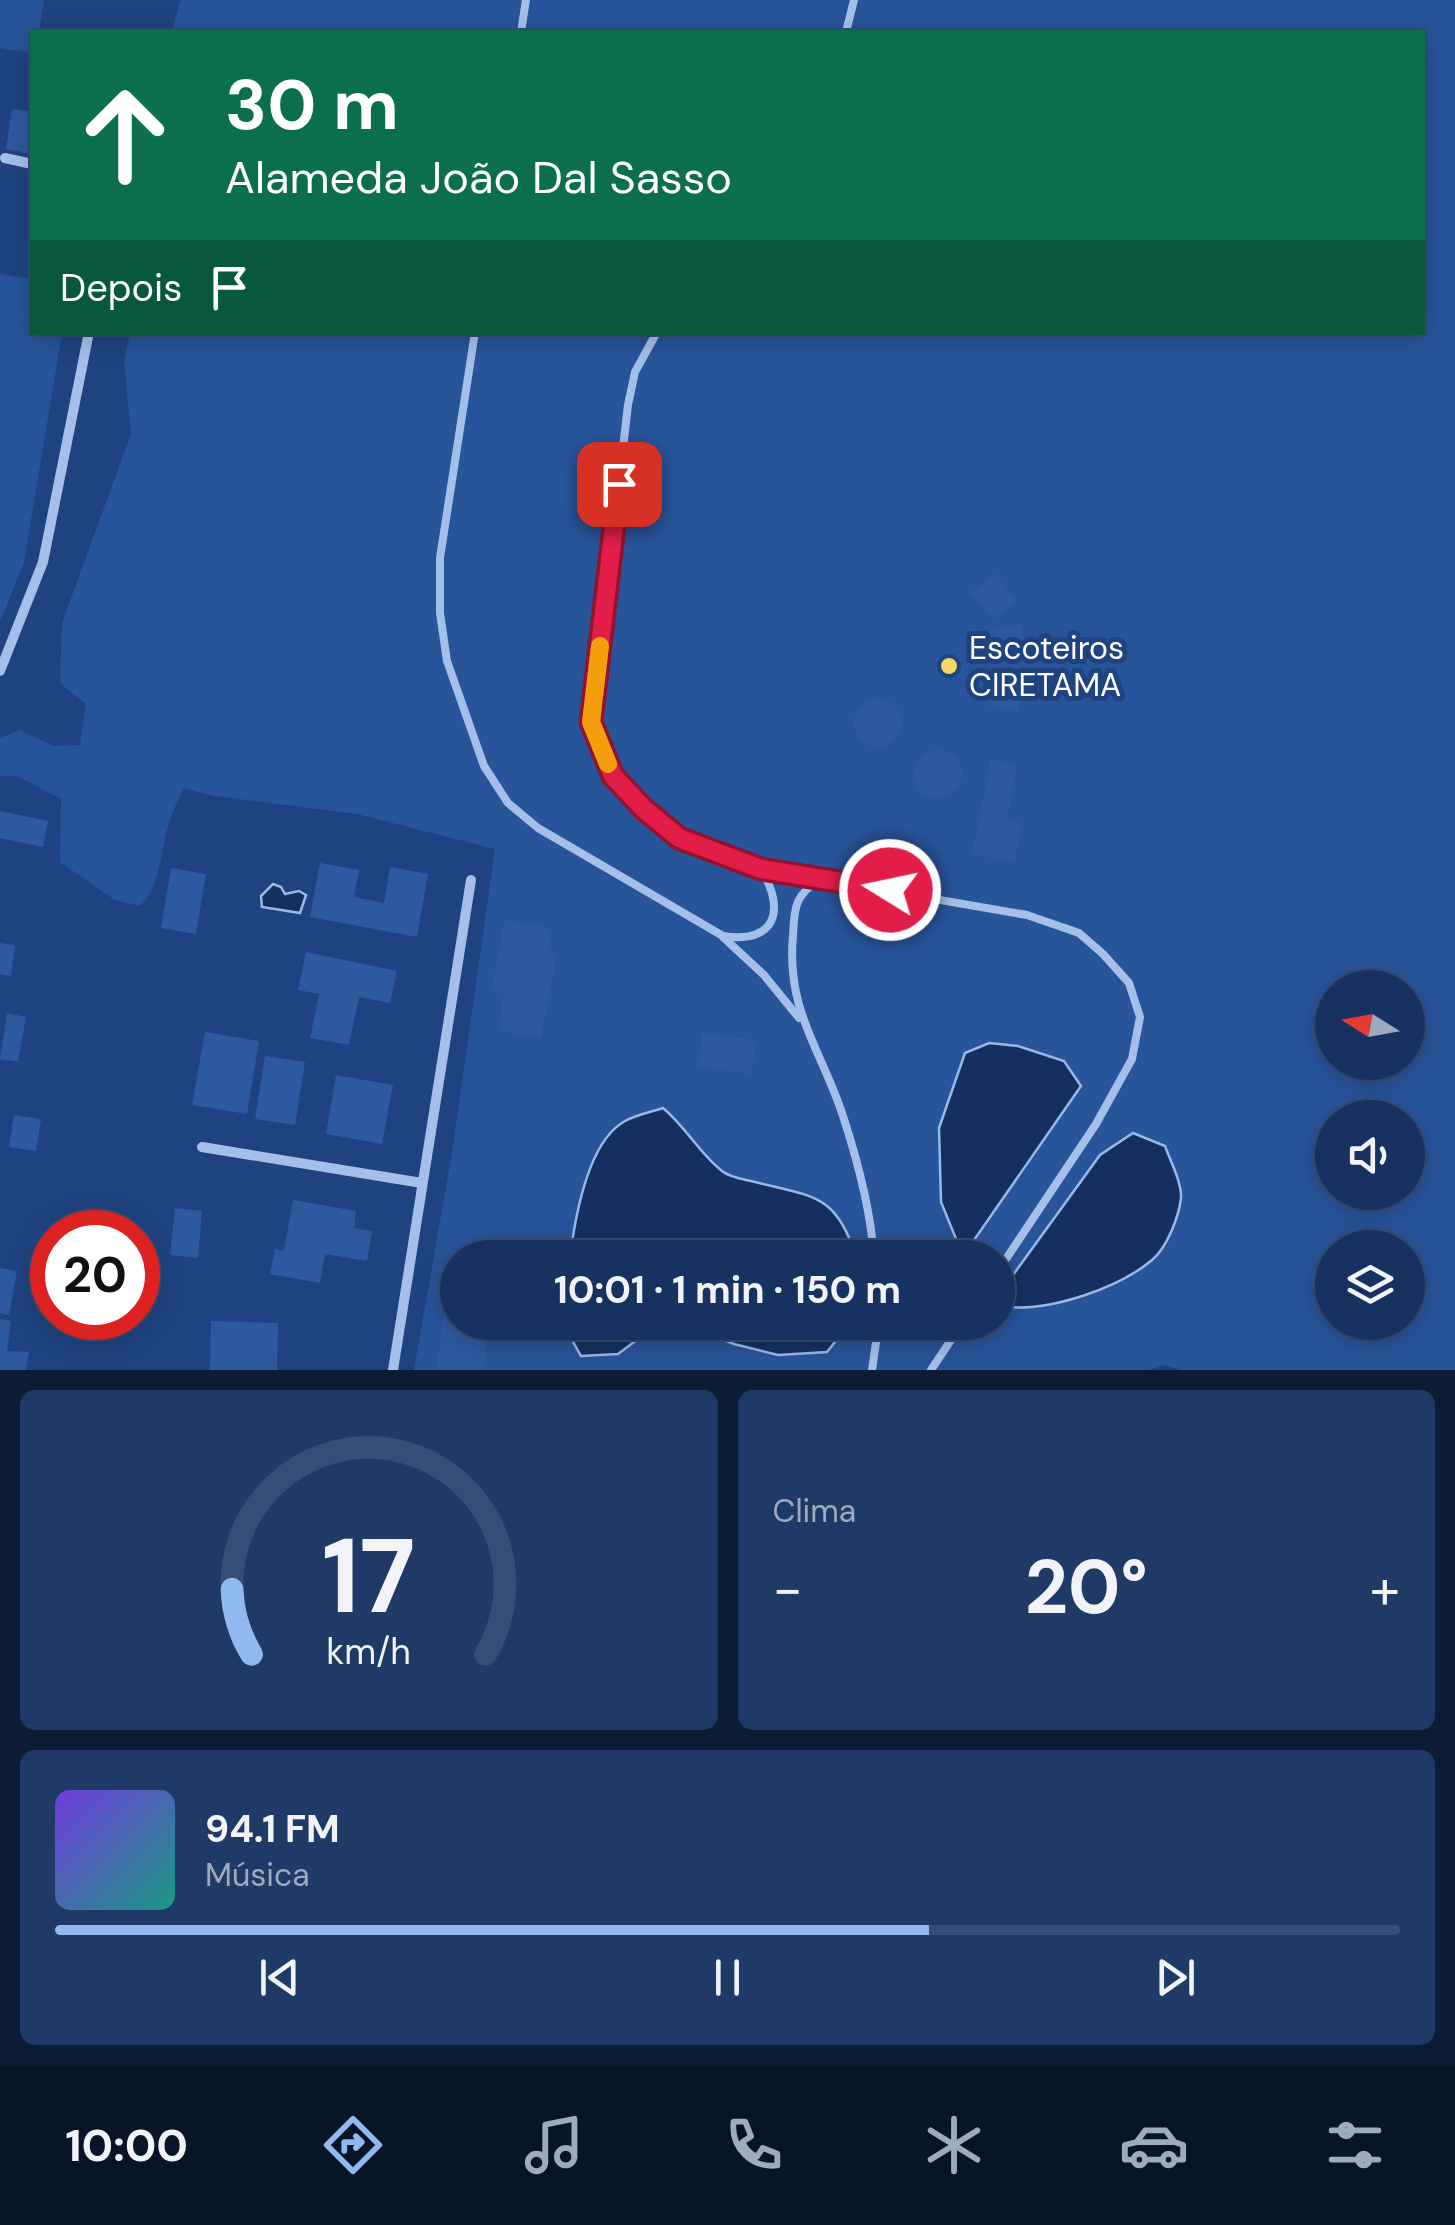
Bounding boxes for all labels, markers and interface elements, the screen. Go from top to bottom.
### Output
text: 30 m [225,60,399,151]
icon: ahead [60,70,190,200]
text: Alameda João Dal Sasso [225,148,732,207]
icon: arrive [202,260,257,315]
text: Depois [60,263,182,313]
pin [577,442,662,527]
icon: arrive [592,457,647,512]
place label: Escoteiros CIRETAMA [969,627,1124,706]
marker: Escoteiros CIRETAMA [938,655,960,677]
position arrow [838,838,942,942]
north arrow [1315,970,1425,1080]
map controls [1315,970,1425,1340]
button: sound [1315,1100,1425,1210]
speed limit sign: 20 [30,1210,160,1340]
button: layers [1315,1230,1425,1340]
text: 10:01 · 1 min · 150 m [554,1265,901,1315]
text: Clima [773,1490,856,1532]
text: 17 [322,1509,416,1644]
text: 20° [1025,1539,1148,1636]
text: − [773,1553,803,1625]
text: + [1370,1553,1400,1625]
text: km/h [327,1629,411,1675]
text: 94.1 FM [205,1804,340,1854]
text: Música [205,1854,310,1896]
icon: previous [252,1950,307,2005]
icon: pause [700,1950,755,2005]
icon: next [1148,1950,1203,2005]
icon: directions [318,2110,388,2180]
icon: music [519,2110,589,2180]
icon: phone [719,2110,789,2180]
icon: climate [919,2110,989,2180]
icon: car [1119,2110,1189,2180]
icon: filters [1320,2110,1390,2180]
text: 10:00 [65,2116,188,2175]

